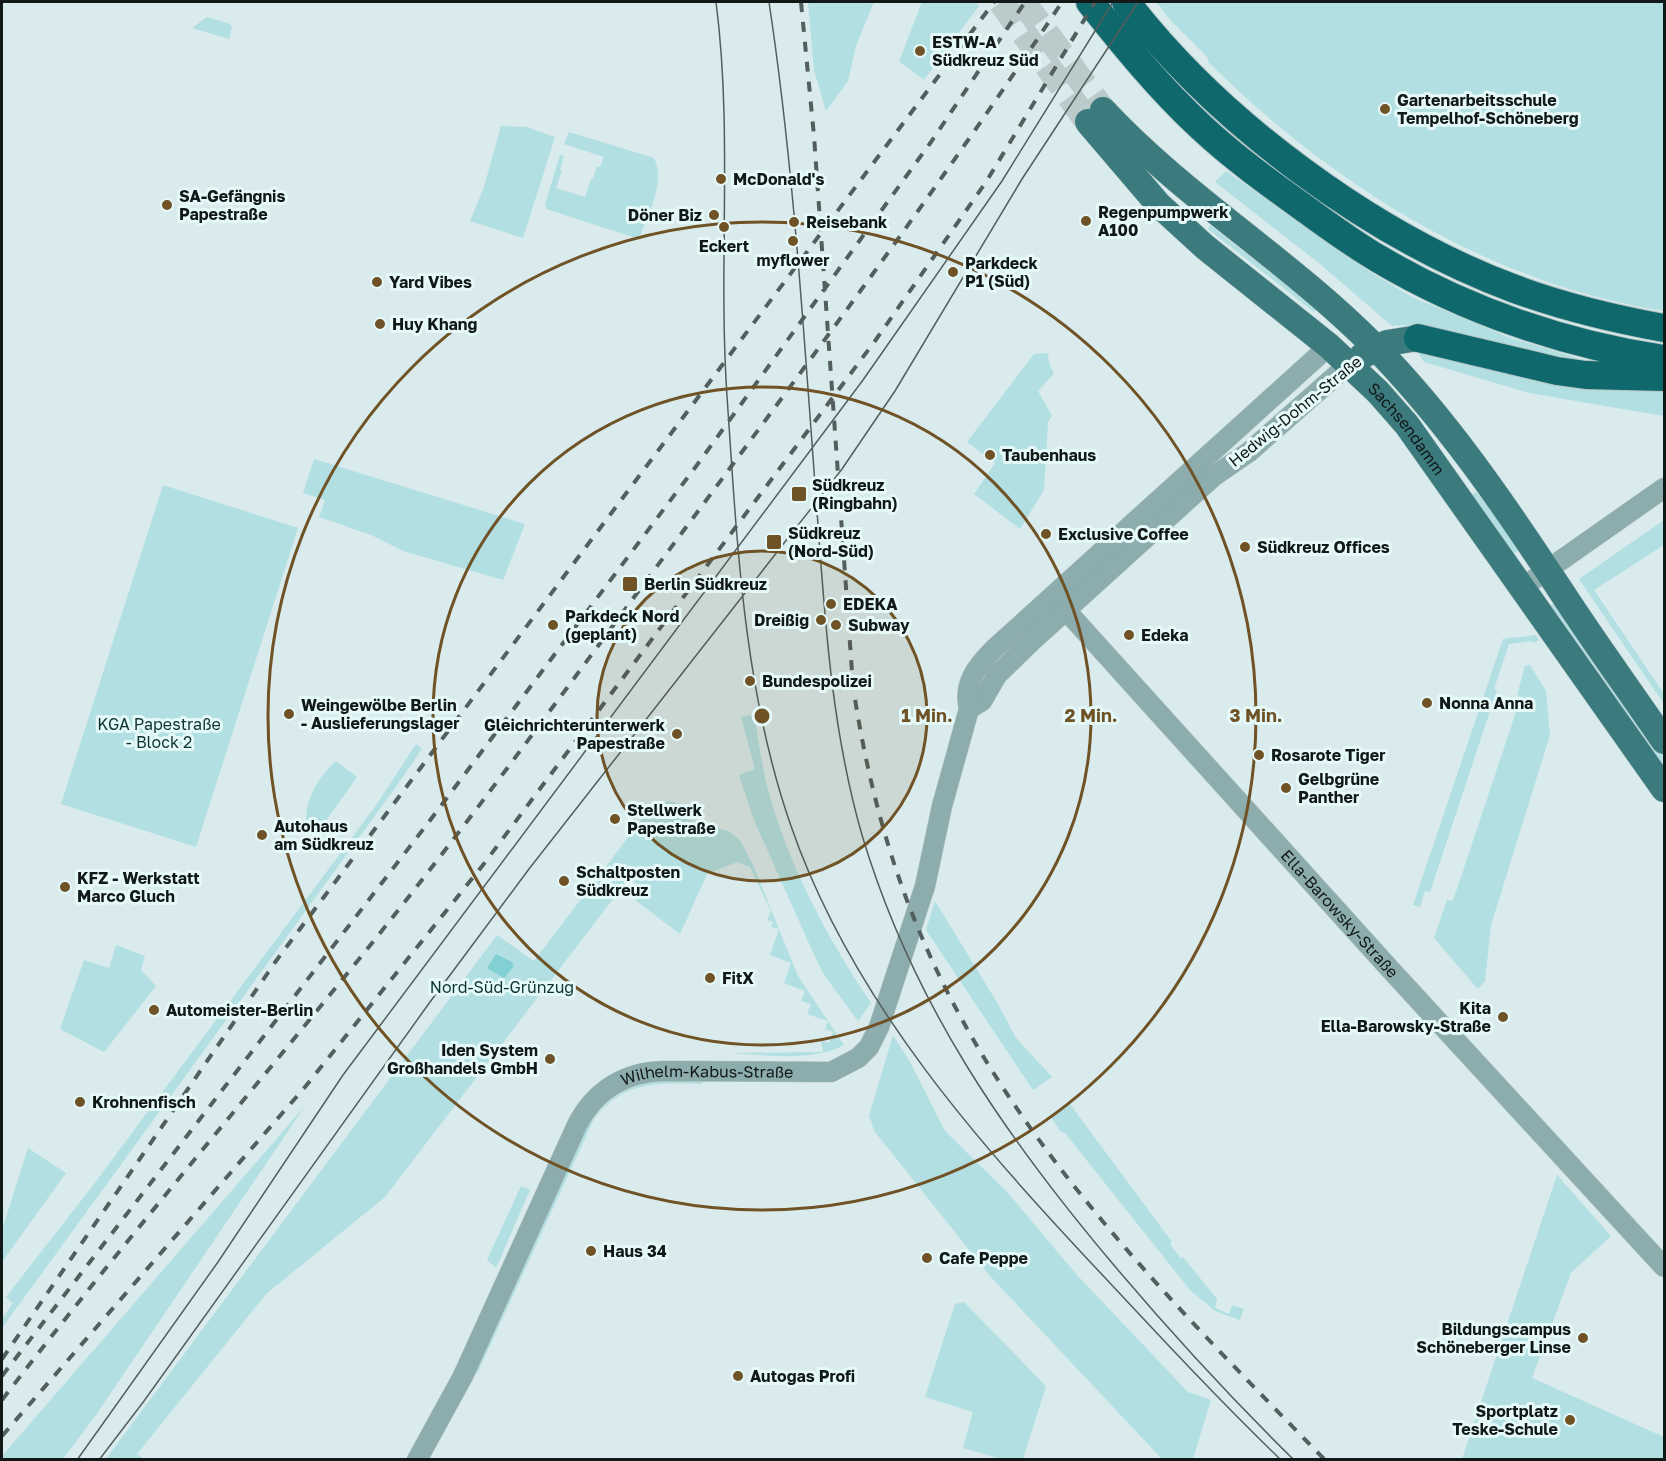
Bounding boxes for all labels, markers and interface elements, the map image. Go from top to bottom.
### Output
place label: ESTW-A Südkreuz Süd [932,32,1039,70]
marker: ESTW-A Südkreuz Süd [913,44,927,58]
place label: Gartenarbeitsschule Tempelhof-Schöneberg [1397,90,1579,128]
marker: Gartenarbeitsschule Tempelhof-Schöneberg [1378,102,1392,116]
place label: McDonald's [733,169,824,189]
marker: McDonald's [714,172,728,186]
place label: SA-Gefängnis Papestraße [179,186,286,224]
marker: SA-Gefängnis Papestraße [160,198,174,212]
place label: Regenpumpwerk A100 [1098,202,1229,240]
place label: Döner Biz [628,205,702,225]
marker: Döner Biz [707,208,721,222]
place label: Reisebank [806,212,888,232]
marker: Regenpumpwerk A100 [1079,214,1093,228]
marker: Reisebank [787,215,801,229]
marker: Eckert [717,220,731,234]
marker: myflower [786,234,800,248]
place label: Eckert [699,236,749,256]
place label: myflower [756,250,830,270]
place label: Parkdeck P1 (Süd) [965,253,1038,291]
marker: Parkdeck P1 (Süd) [946,265,960,279]
place label: Yard Vibes [389,272,472,292]
marker: Yard Vibes [370,275,384,289]
place label: Huy Khang [392,314,478,334]
marker: Huy Khang [373,317,387,331]
street label: Hedwig-Dohm-Straße [1224,351,1366,471]
street label: Sachsendamm [1364,378,1449,479]
place label: Taubenhaus [1002,445,1096,465]
marker: Taubenhaus [983,448,997,462]
place label: Südkreuz (Ringbahn) [812,475,898,513]
marker: Südkreuz (Ringbahn) [790,485,808,503]
place label: Südkreuz (Nord-Süd) [788,523,874,561]
place label: Exclusive Coffee [1058,524,1189,544]
marker: Exclusive Coffee [1039,527,1053,541]
marker: Südkreuz (Nord-Süd) [765,533,783,551]
place label: Südkreuz Offices [1257,537,1390,557]
marker: Südkreuz Offices [1238,540,1252,554]
place label: Berlin Südkreuz [644,574,767,594]
marker: Berlin Südkreuz [621,575,639,593]
place label: EDEKA [843,594,898,614]
marker: EDEKA [824,597,838,611]
place label: Parkdeck Nord (geplant) [565,606,679,644]
place label: Dreißig [754,610,809,630]
marker: Dreißig [814,613,828,627]
place label: Subway [848,615,910,635]
marker: Parkdeck Nord (geplant) [546,618,560,632]
marker: Subway [829,618,843,632]
place label: Edeka [1141,625,1189,645]
marker: Edeka [1122,628,1136,642]
place label: Bundespolizei [762,671,872,691]
marker: Bundespolizei [743,674,757,688]
place label: Nonna Anna [1439,693,1533,713]
place label: Weingewölbe Berlin - Auslieferungslager [301,695,459,733]
marker: Nonna Anna [1420,696,1434,710]
text: 1 Min. [901,704,953,726]
text: 2 Min. [1064,704,1118,726]
text: 3 Min. [1229,704,1283,726]
centre of rings [752,706,772,726]
marker: Weingewölbe Berlin - Auslieferungslager [282,707,296,721]
park label: KGA Papestraße - Block 2 [97,714,221,752]
place label: Gleichrichterunterwerk Papestraße [484,715,666,753]
marker: Gleichrichterunterwerk Papestraße [670,727,684,741]
place label: Rosarote Tiger [1271,745,1385,765]
marker: Rosarote Tiger [1252,748,1266,762]
place label: Gelbgrüne Panther [1298,769,1379,807]
marker: Gelbgrüne Panther [1279,781,1293,795]
place label: Stellwerk Papestraße [627,800,716,838]
marker: Stellwerk Papestraße [608,812,622,826]
place label: Autohaus am Südkreuz [274,816,374,854]
marker: Autohaus am Südkreuz [255,828,269,842]
street label: Ella-Barowsky-Straße [1277,845,1403,982]
place label: Schaltposten Südkreuz [576,862,680,900]
place label: KFZ - Werkstatt Marco Gluch [77,868,200,906]
marker: Schaltposten Südkreuz [557,874,571,888]
marker: KFZ - Werkstatt Marco Gluch [58,880,72,894]
place label: FitX [722,968,754,988]
marker: FitX [703,971,717,985]
park label: Nord-Süd-Grünzug [430,977,574,997]
place label: Kita Ella-Barowsky-Straße [1321,998,1491,1036]
place label: Automeister-Berlin [166,1000,313,1020]
marker: Automeister-Berlin [147,1003,161,1017]
marker: Kita Ella-Barowsky-Straße [1496,1010,1510,1024]
place label: Iden System Großhandels GmbH [387,1040,538,1078]
marker: Iden System Großhandels GmbH [543,1052,557,1066]
street label: Wilhelm-Kabus-Straße [618,1061,793,1090]
place label: Krohnenfisch [92,1092,196,1112]
marker: Krohnenfisch [73,1095,87,1109]
place label: Haus 34 [603,1241,667,1261]
marker: Haus 34 [584,1244,598,1258]
place label: Cafe Peppe [939,1248,1028,1268]
marker: Cafe Peppe [920,1251,934,1265]
place label: Bildungscampus Schöneberger Linse [1416,1319,1571,1357]
marker: Bildungscampus Schöneberger Linse [1576,1331,1590,1345]
place label: Autogas Profi [750,1366,855,1386]
marker: Autogas Profi [731,1369,745,1383]
place label: Sportplatz Teske-Schule [1452,1401,1558,1439]
marker: Sportplatz Teske-Schule [1563,1413,1577,1427]

